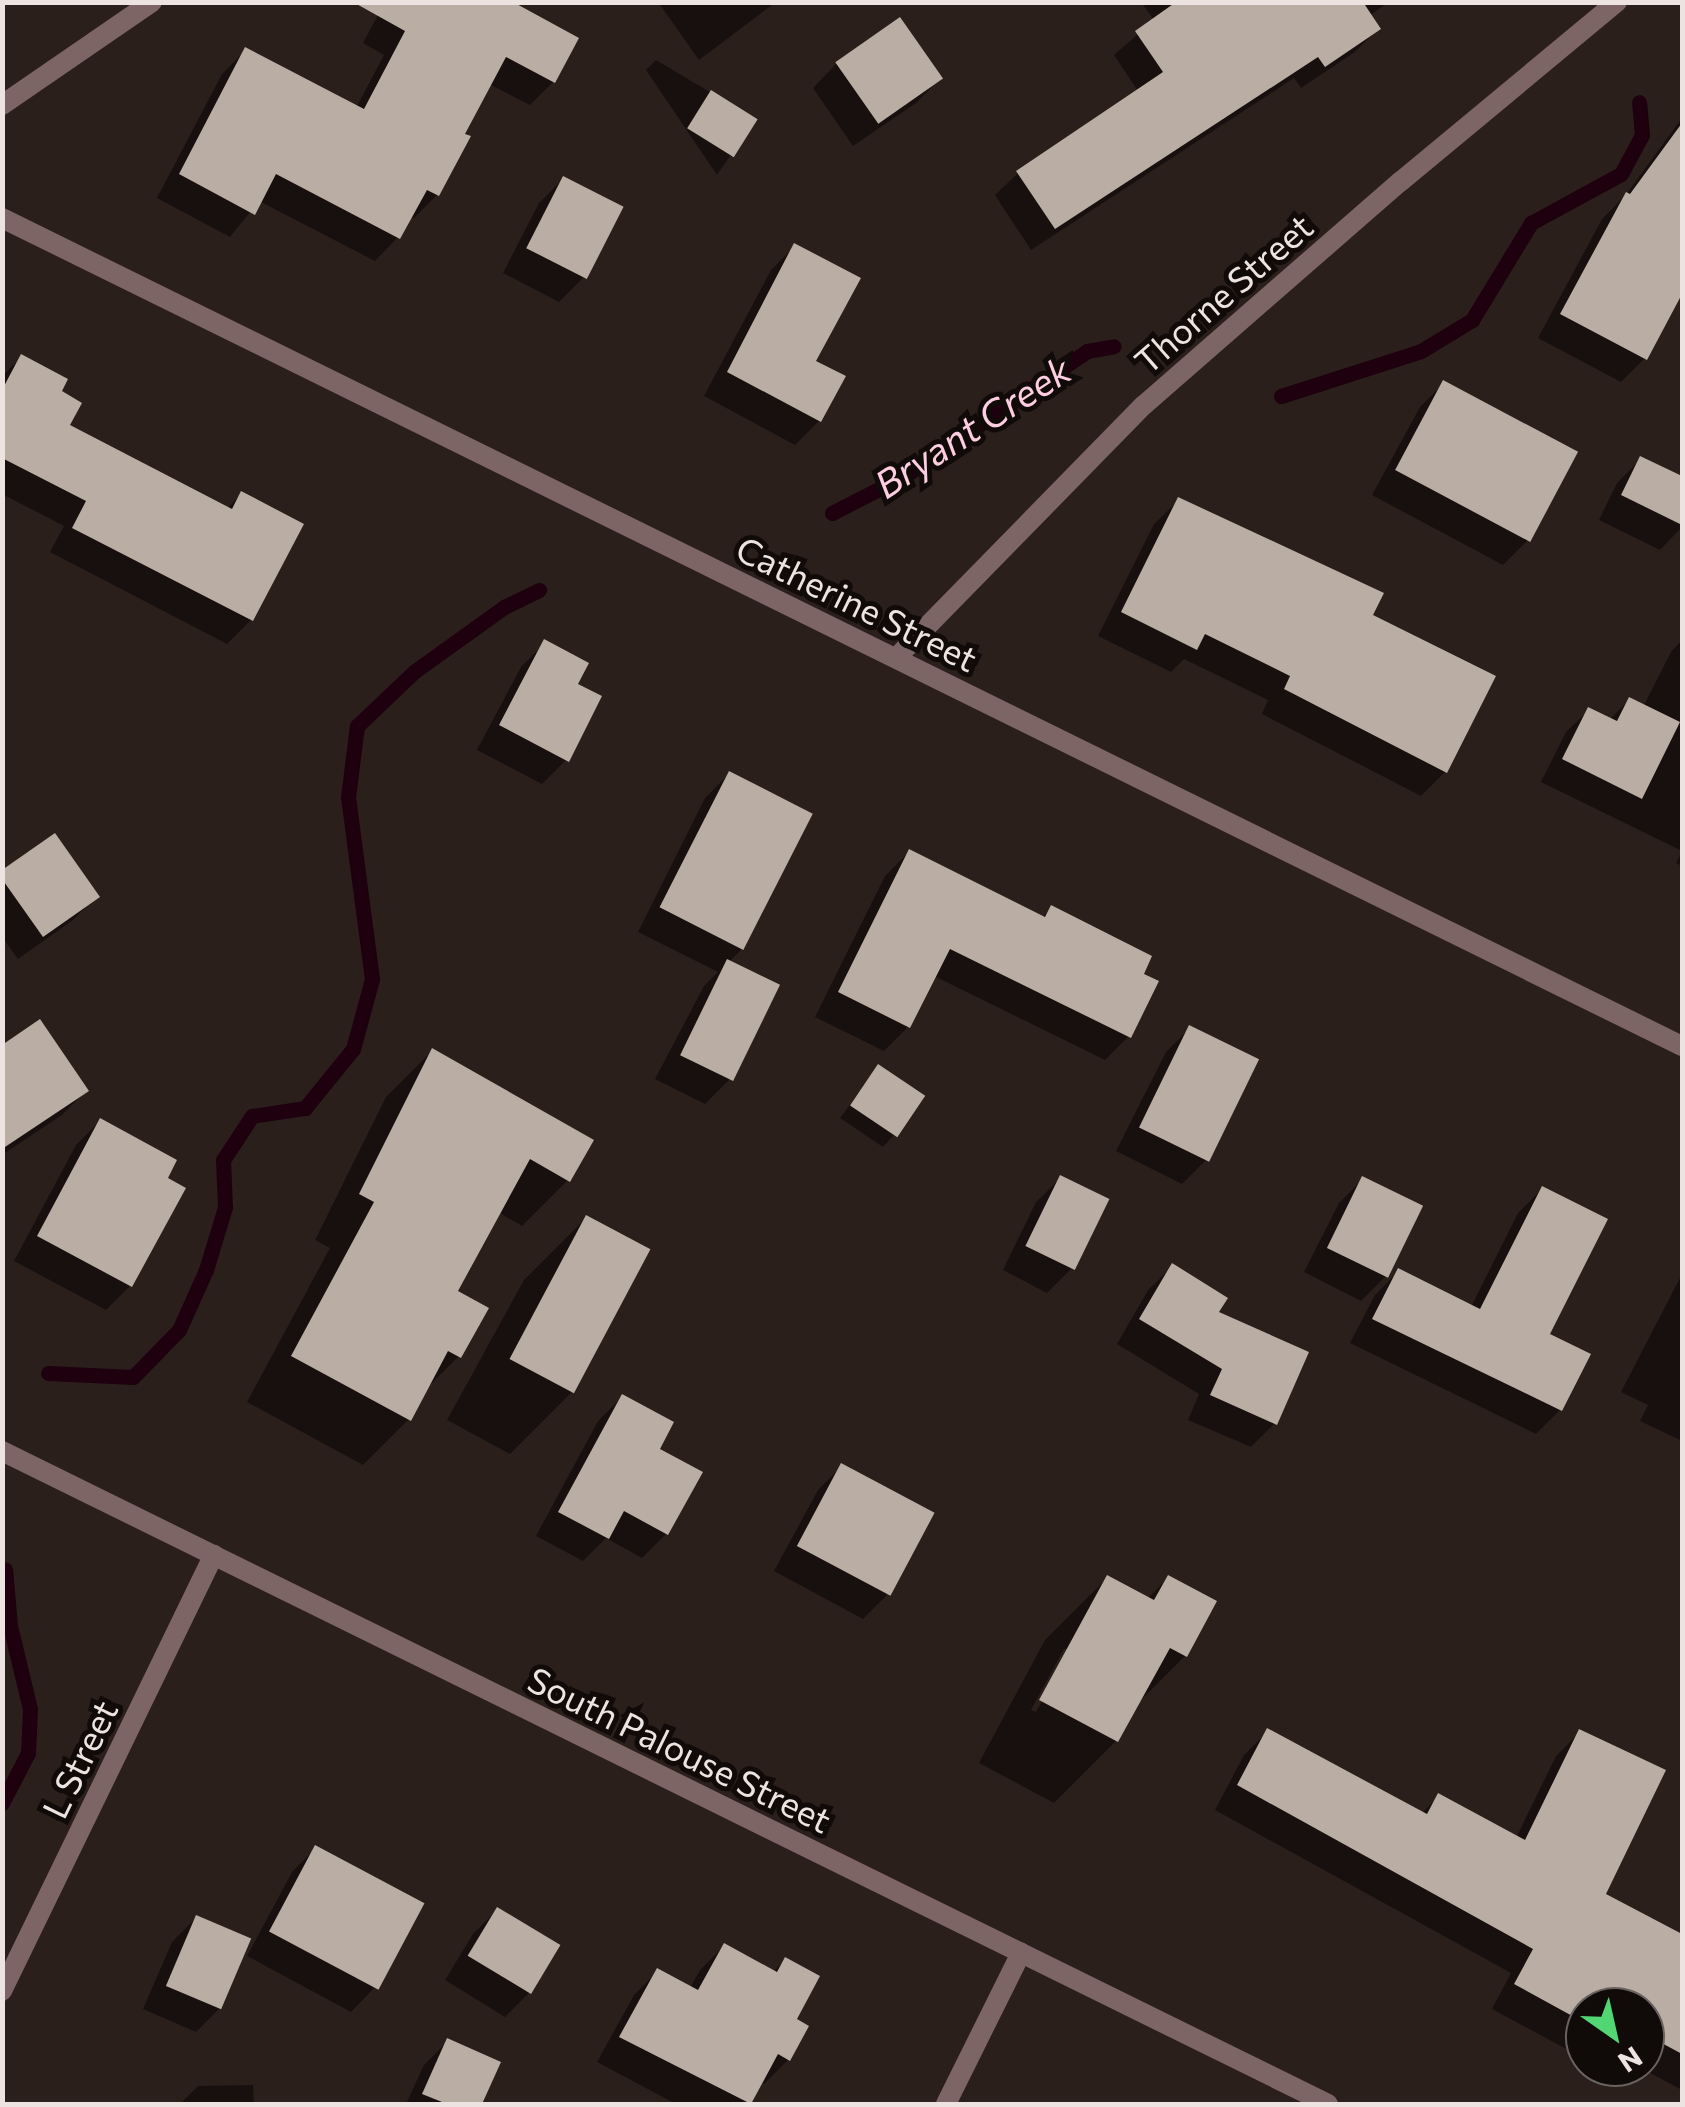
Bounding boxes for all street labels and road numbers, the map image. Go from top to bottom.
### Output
street label: Thorne Street [1126,204,1320,382]
street label: Catherine Street [730,527,984,679]
street label: South Palouse Street [522,1657,838,1841]
street label: L Street [33,1693,125,1825]

